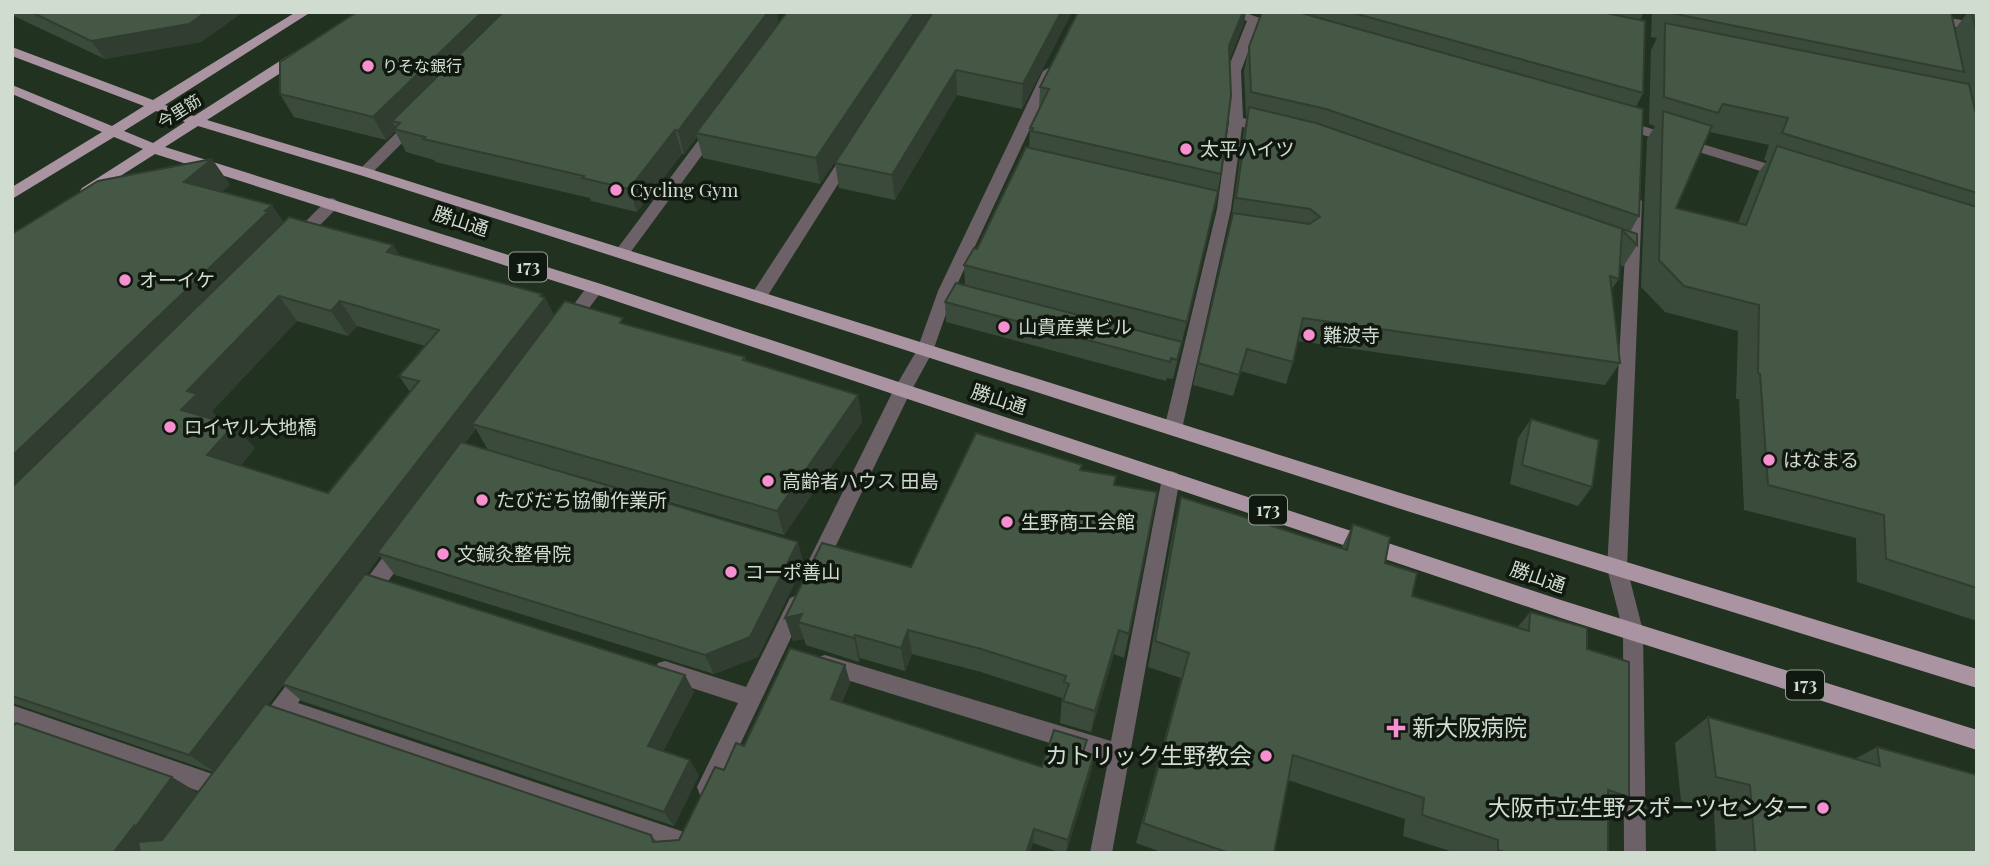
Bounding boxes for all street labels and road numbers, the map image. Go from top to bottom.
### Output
street label: 今里筋 [153,89,205,132]
street label: 勝山通 [430,199,492,241]
road number: 173 [509,253,547,282]
street label: 勝山通 [968,377,1030,419]
road number: 173 [1249,496,1287,524]
street label: 勝山通 [1507,554,1570,598]
road number: 173 [1786,670,1824,700]

